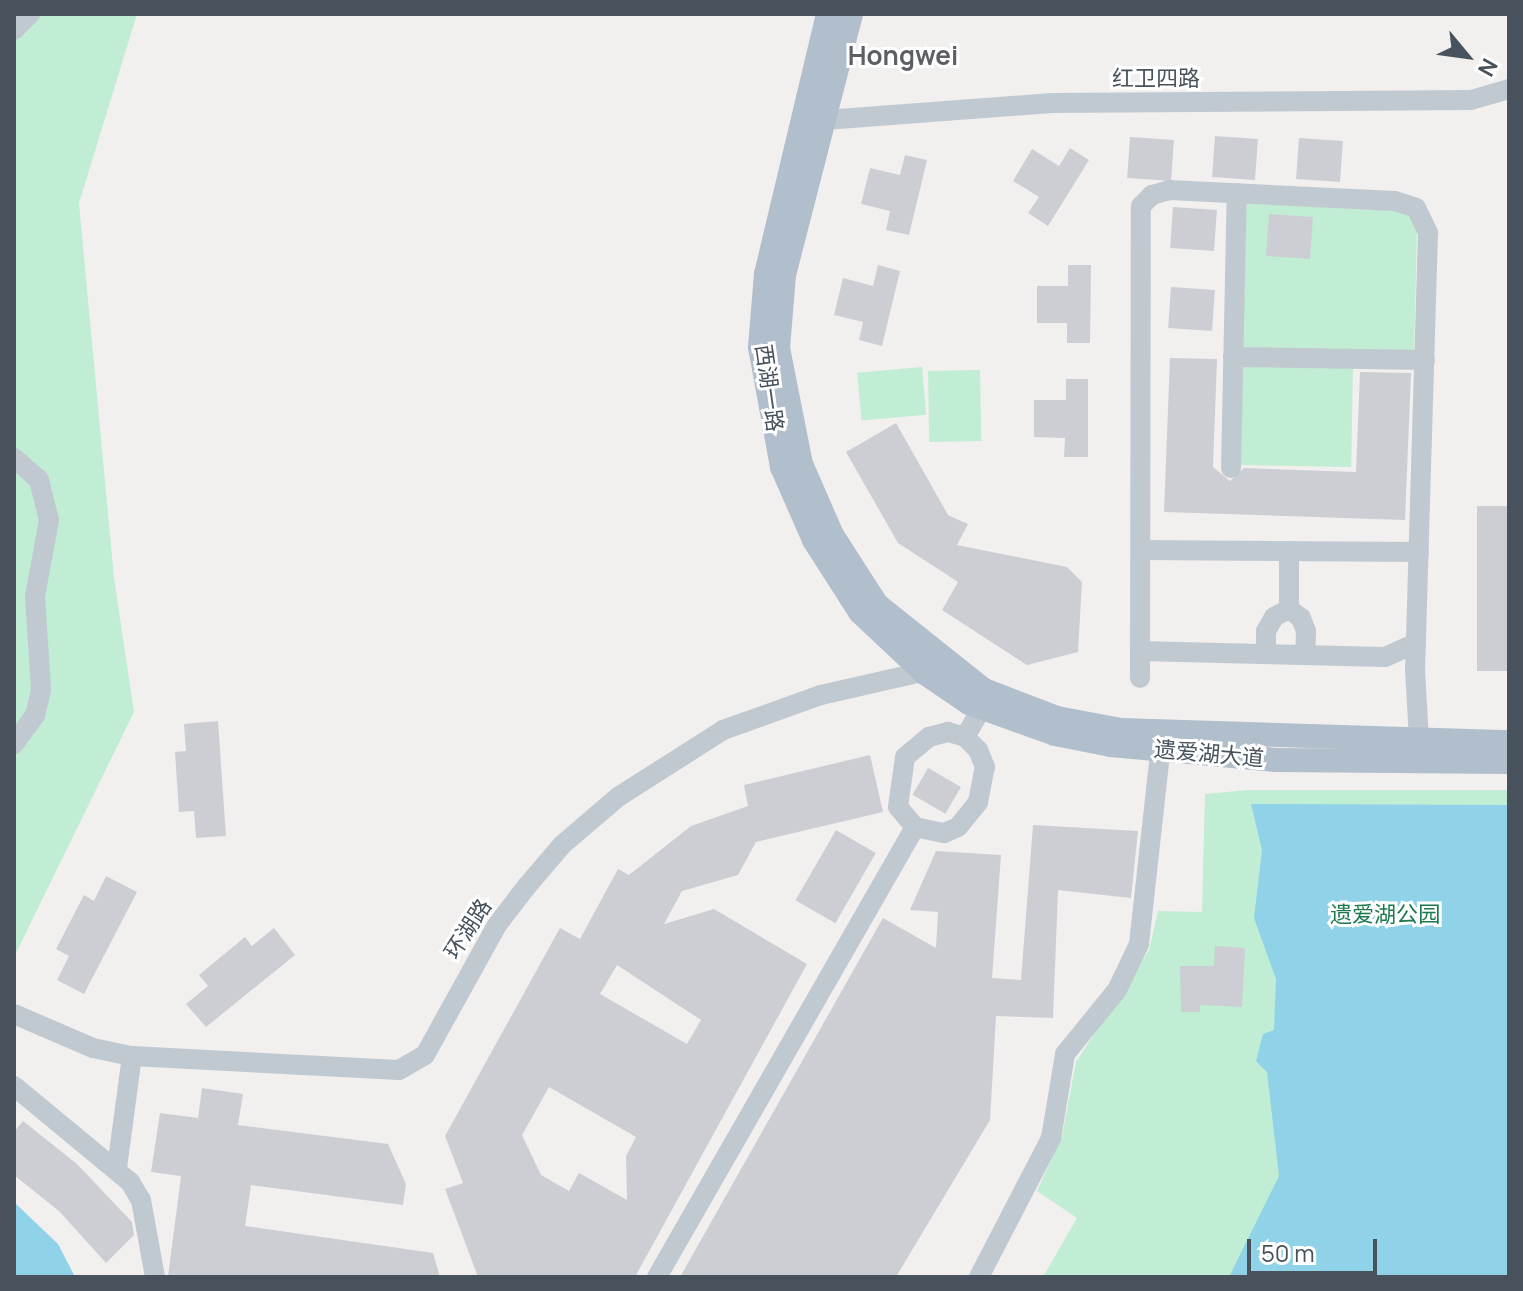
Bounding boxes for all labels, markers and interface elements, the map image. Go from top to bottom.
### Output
north arrow [1427,16,1507,96]
district label: Hongwei [848,40,958,72]
text: N [1471,53,1505,82]
street label: 红卫四路 [1112,66,1200,92]
street label: 西湖一路 [750,343,788,433]
street label: 遗爱湖大道 [1153,736,1265,772]
street label: 环湖路 [439,894,497,964]
park label: 遗爱湖公园 [1330,902,1440,928]
scale bar [1251,1223,1381,1273]
text: 50 m [1261,1236,1315,1269]

